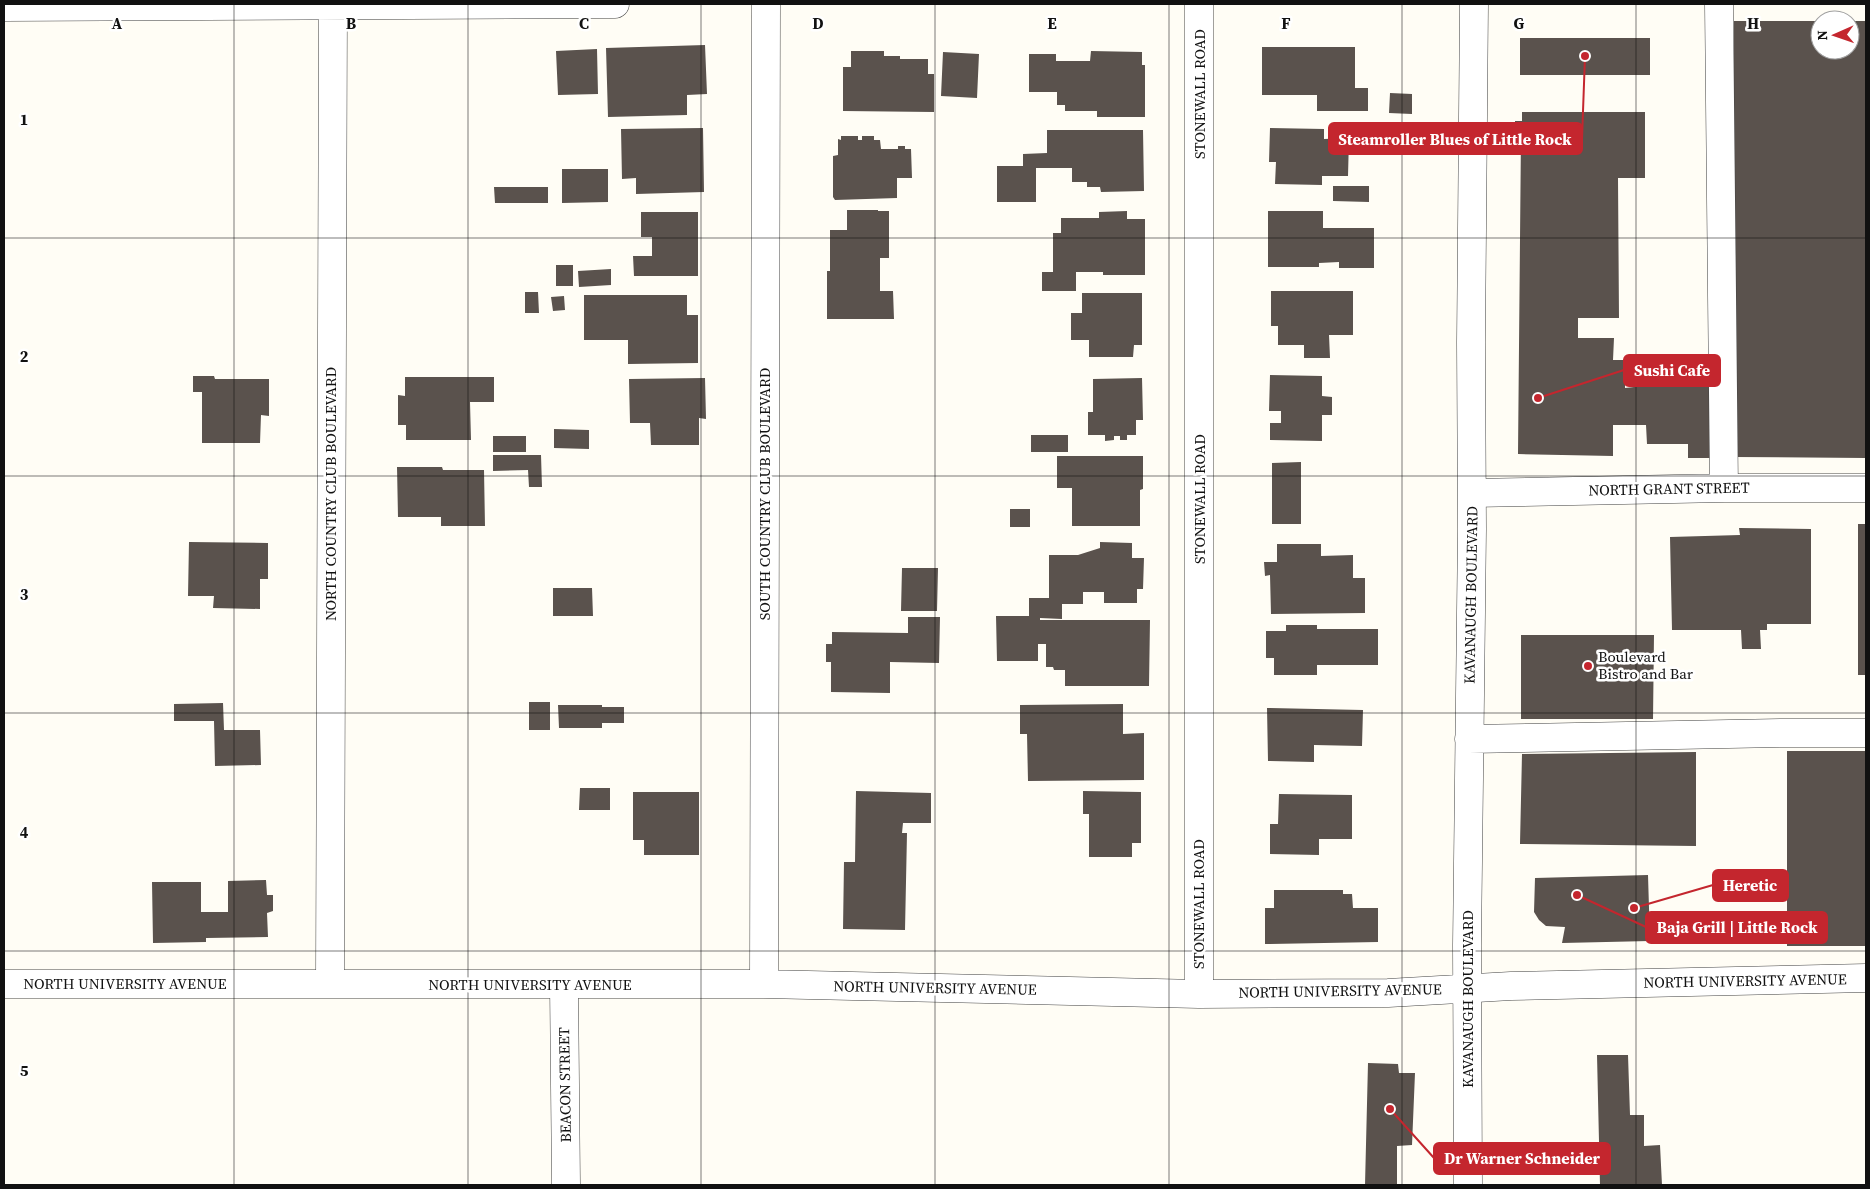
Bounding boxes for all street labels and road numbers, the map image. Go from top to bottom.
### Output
street label: STONEWALL ROAD [1189,29,1210,159]
street label: NORTH COUNTRY CLUB BOULEVARD [320,367,341,621]
street label: SOUTH COUNTRY CLUB BOULEVARD [754,368,775,620]
street label: STONEWALL ROAD [1189,434,1210,564]
street label: NORTH GRANT STREET [1588,477,1750,500]
street label: KAVANAUGH BOULEVARD [1458,506,1483,684]
street label: STONEWALL ROAD [1188,839,1209,969]
street label: KAVANAUGH BOULEVARD [1457,910,1478,1088]
street label: NORTH UNIVERSITY AVENUE [1643,968,1847,993]
street label: NORTH UNIVERSITY AVENUE [23,973,227,994]
street label: NORTH UNIVERSITY AVENUE [428,974,632,995]
street label: NORTH UNIVERSITY AVENUE [833,975,1037,1000]
street label: NORTH UNIVERSITY AVENUE [1238,978,1442,1003]
street label: BEACON STREET [553,1027,576,1143]

